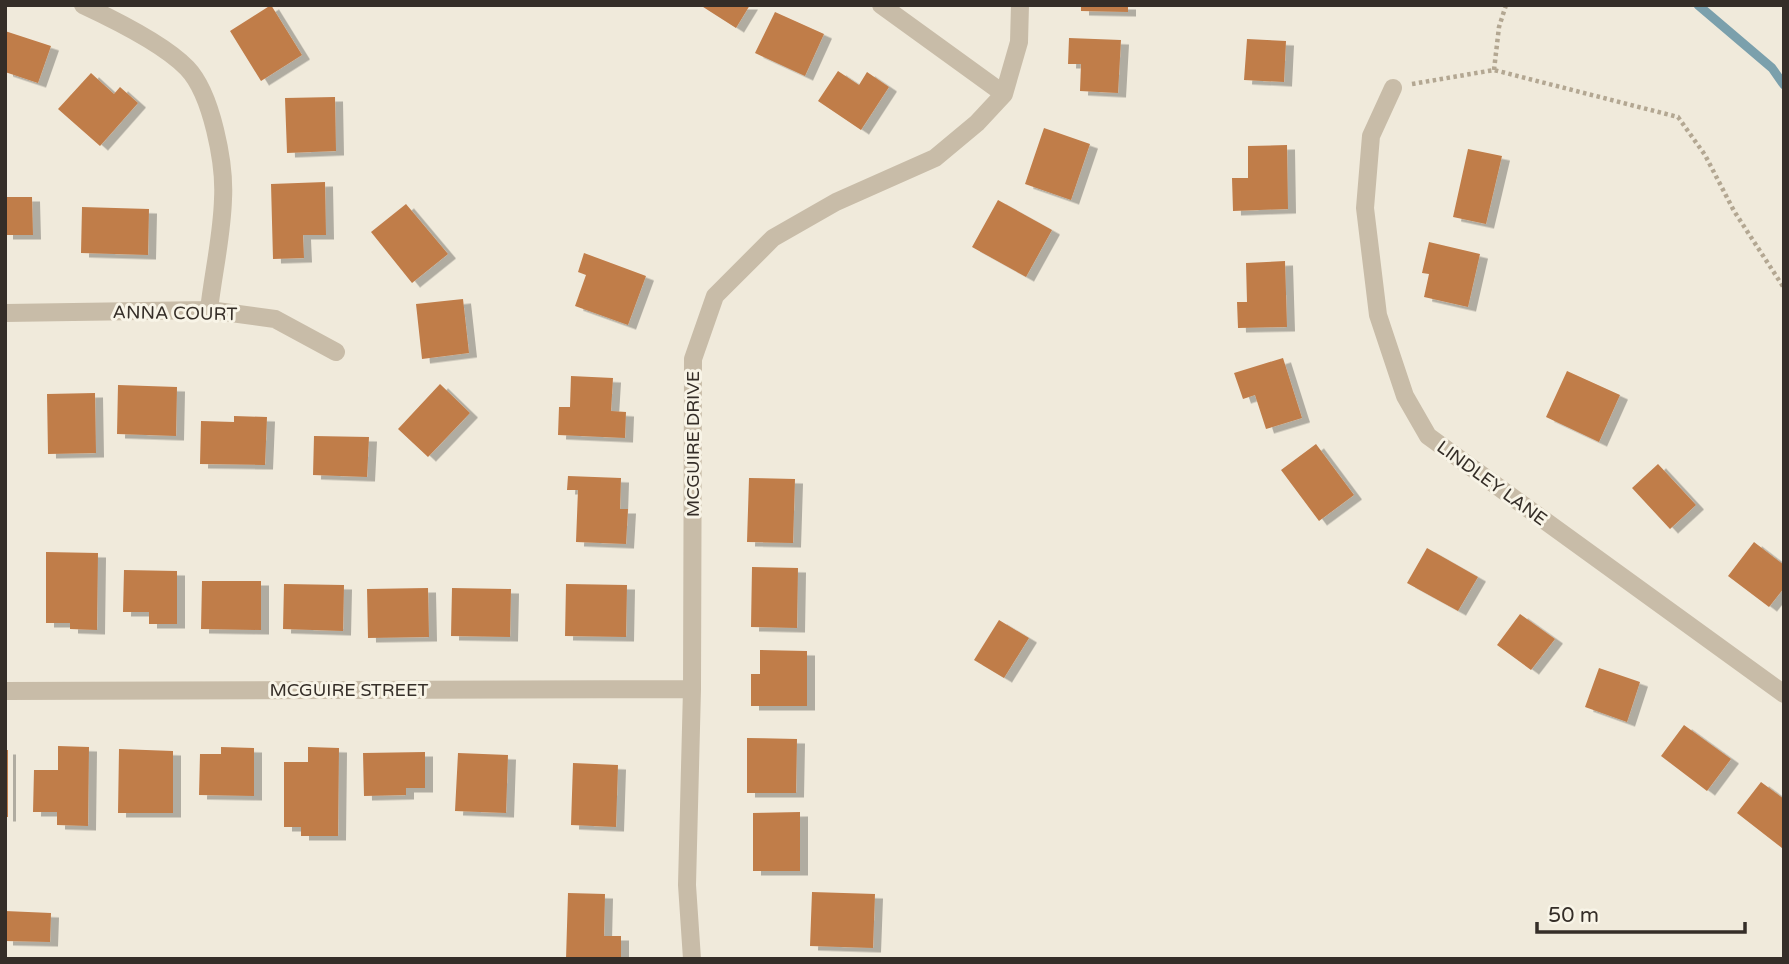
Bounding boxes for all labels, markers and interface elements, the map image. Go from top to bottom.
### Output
street label: ANNA COURT [112,301,238,325]
street label: MCGUIRE DRIVE [682,371,704,517]
street label: LINDLEY LANE [1433,436,1551,530]
street label: MCGUIRE STREET [269,679,429,701]
scale bar [1537,890,1745,934]
text: 50 m [1548,903,1599,928]

